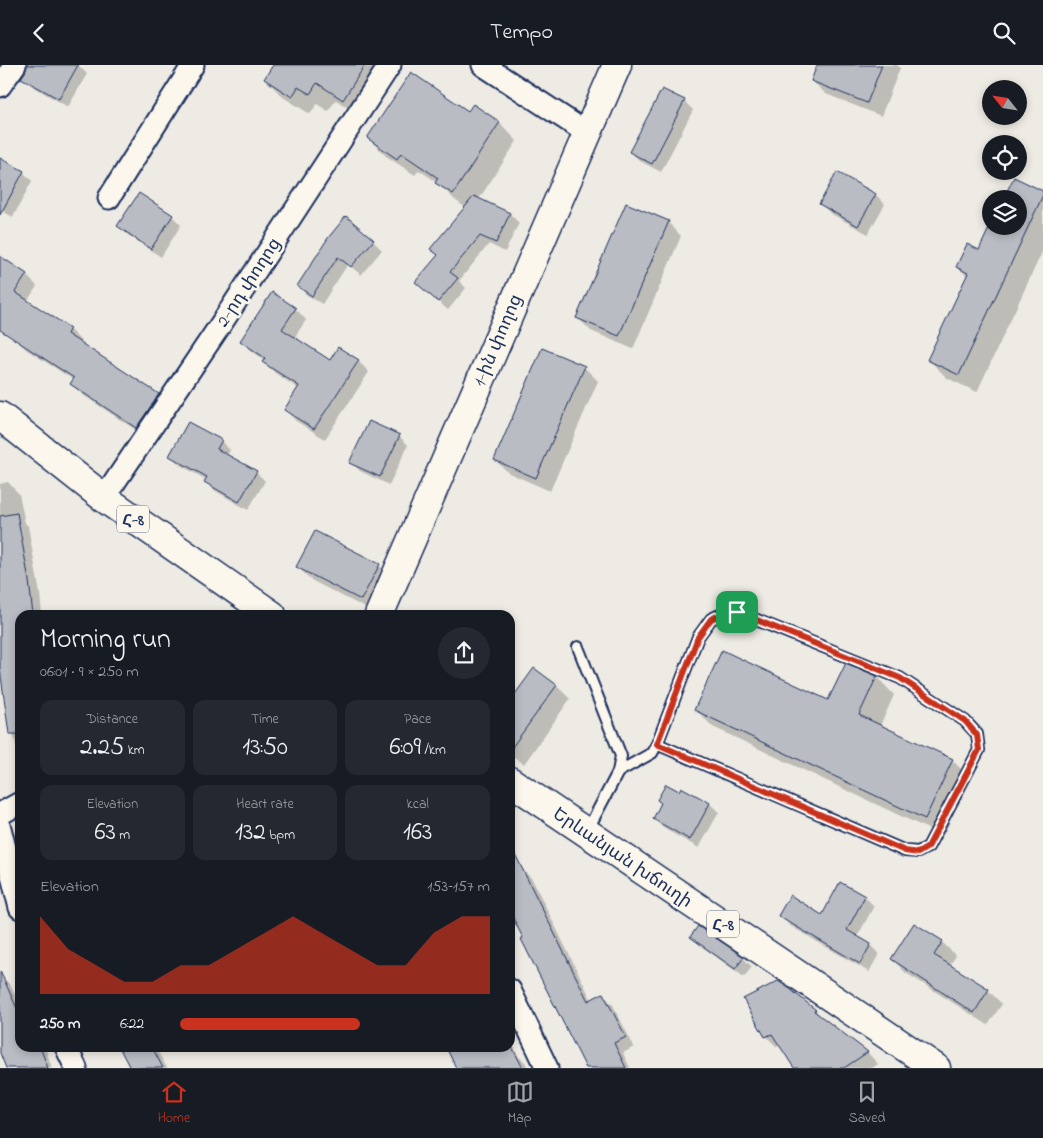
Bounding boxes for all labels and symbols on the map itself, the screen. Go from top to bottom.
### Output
north arrow [982,80,1028,125]
street label: 2-րդ փողոց [211,233,288,333]
street label: 1-ին փողոց [468,291,530,391]
road number: Հ-8 [117,505,149,533]
pin [716,591,758,633]
street label: Երևանյան խճուղի [547,802,697,915]
road number: Հ-8 [707,911,739,937]

